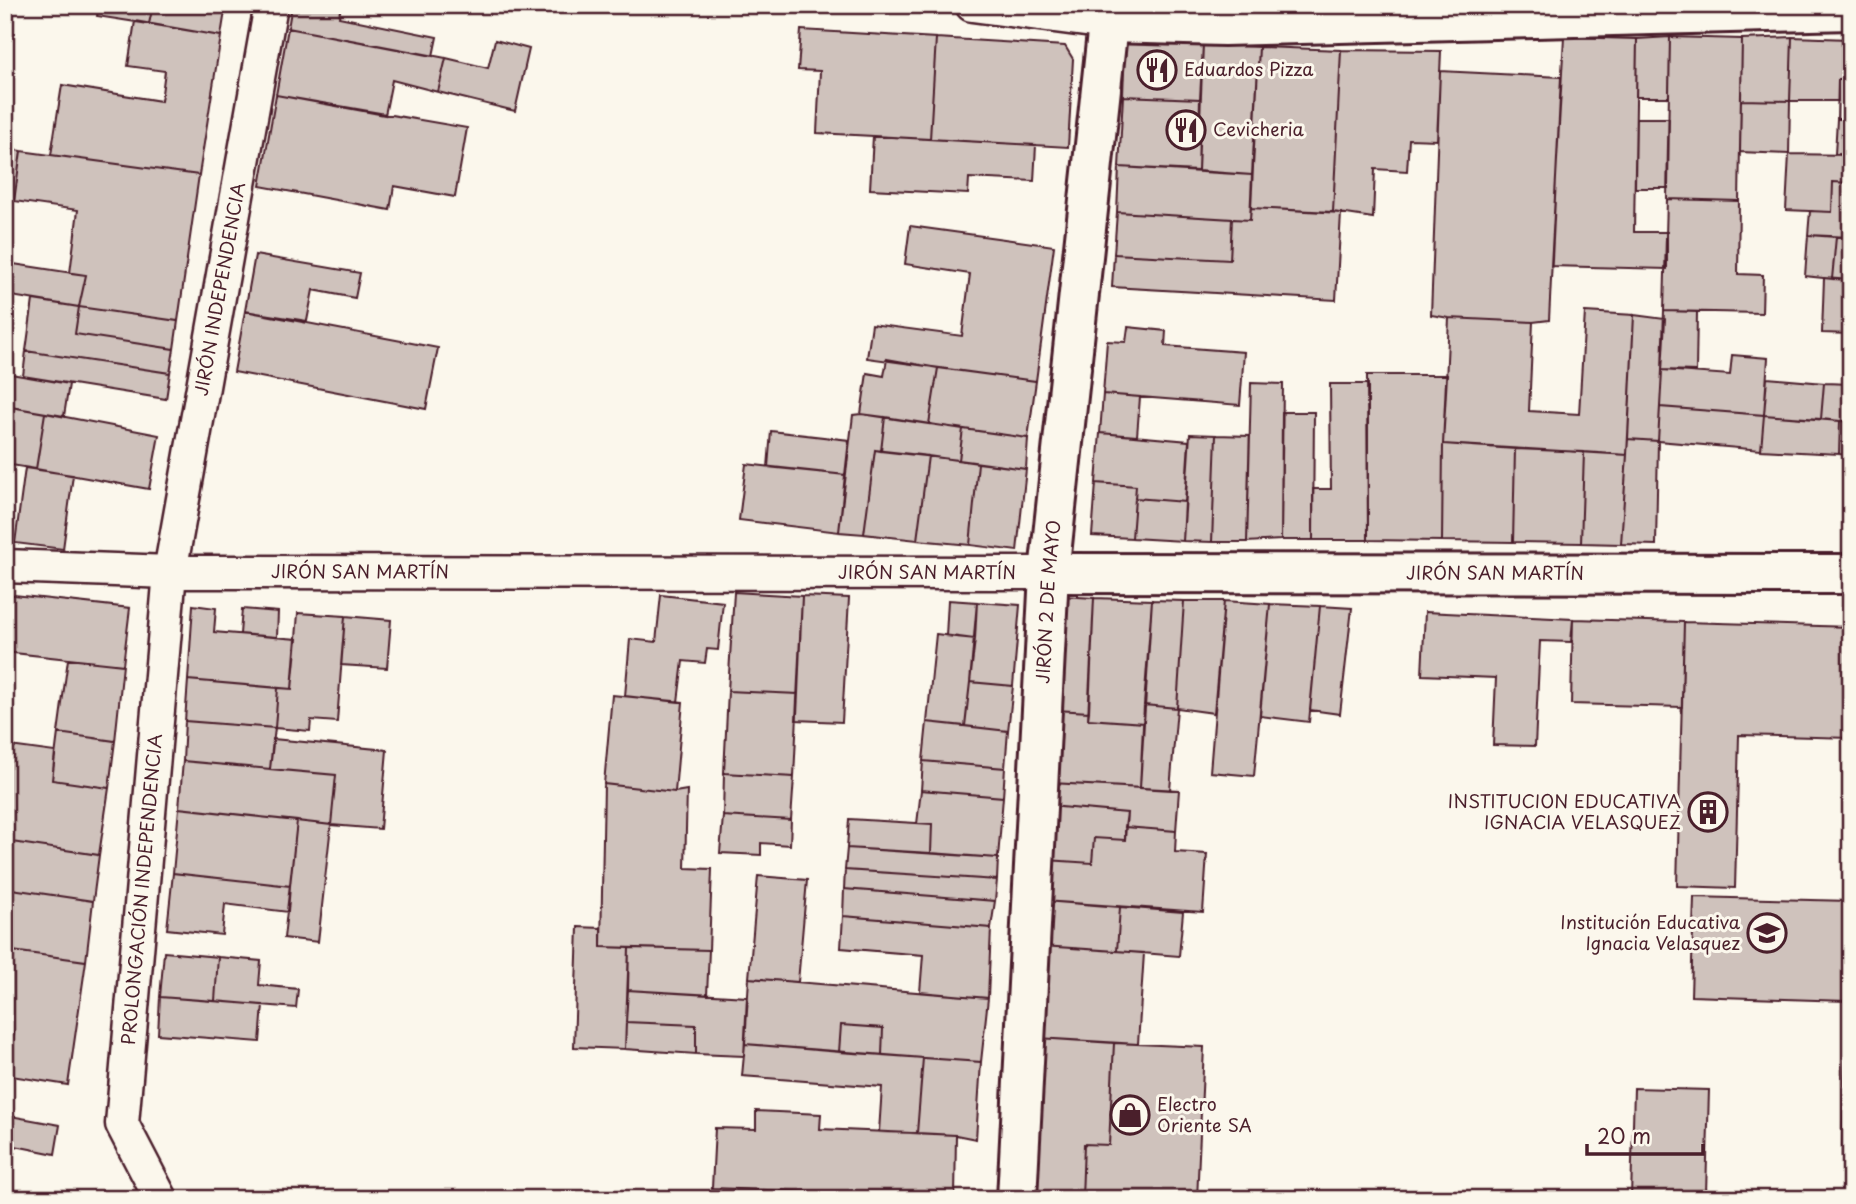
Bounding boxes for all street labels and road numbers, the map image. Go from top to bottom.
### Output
street label: JIRÓN INDEPENDENCIA [187,180,251,398]
street label: JIRÓN 2 DE MAYO [1028,519,1067,684]
street label: JIRÓN SAN MARTÍN [271,557,449,584]
street label: JIRÓN SAN MARTÍN [838,558,1016,585]
street label: JIRÓN SAN MARTÍN [1406,558,1584,586]
street label: PROLONGACIÓN INDEPENDENCIA [114,732,168,1046]

